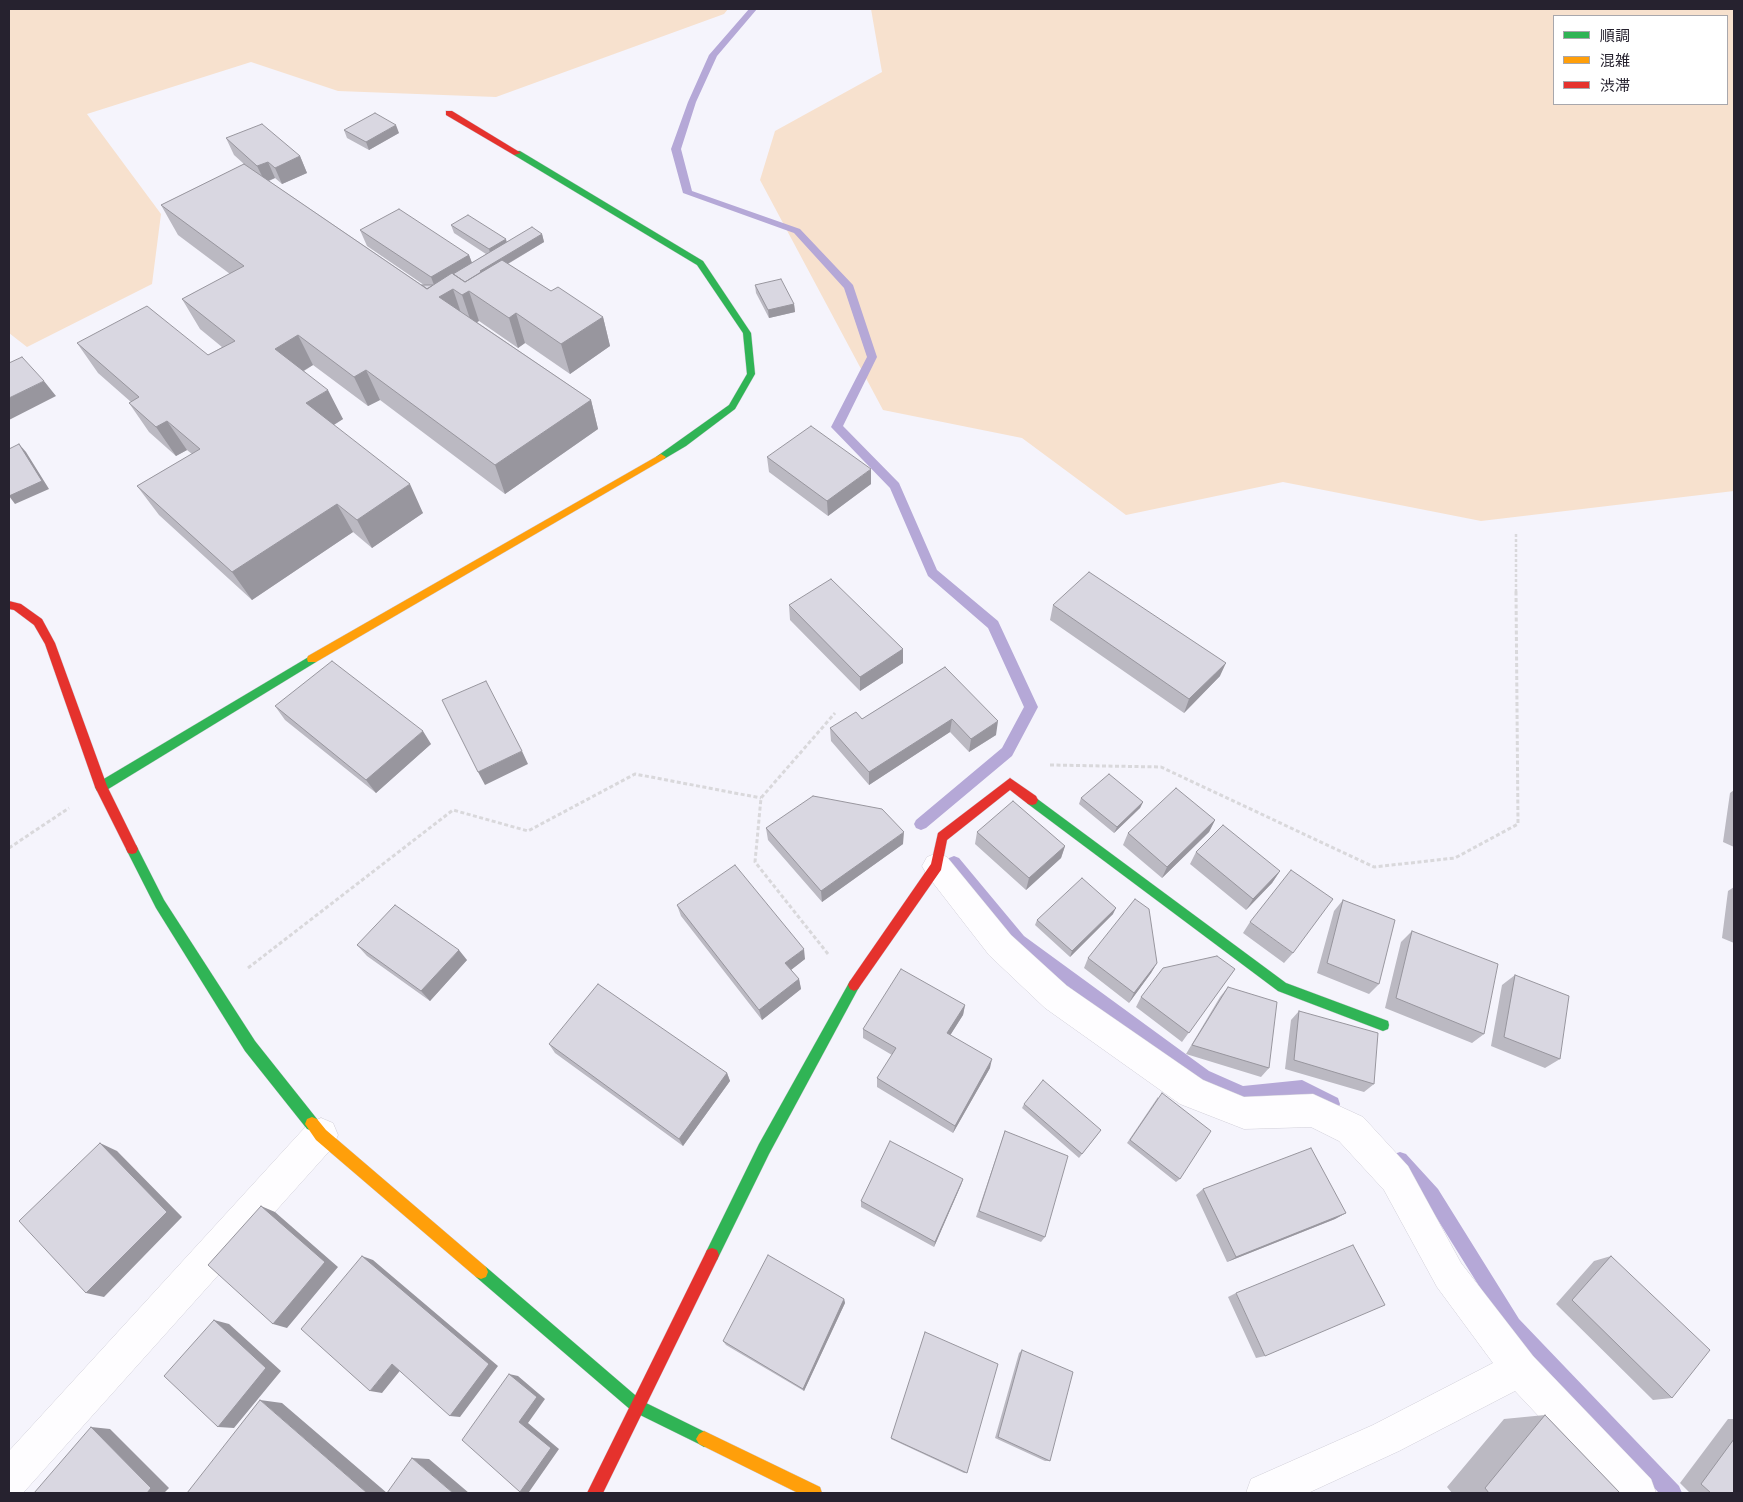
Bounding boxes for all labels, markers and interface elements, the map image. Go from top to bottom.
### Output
legend [1553,15,1728,105]
text: 順調 [1600,26,1630,44]
text: 混雑 [1600,51,1630,69]
text: 渋滞 [1600,76,1630,94]

